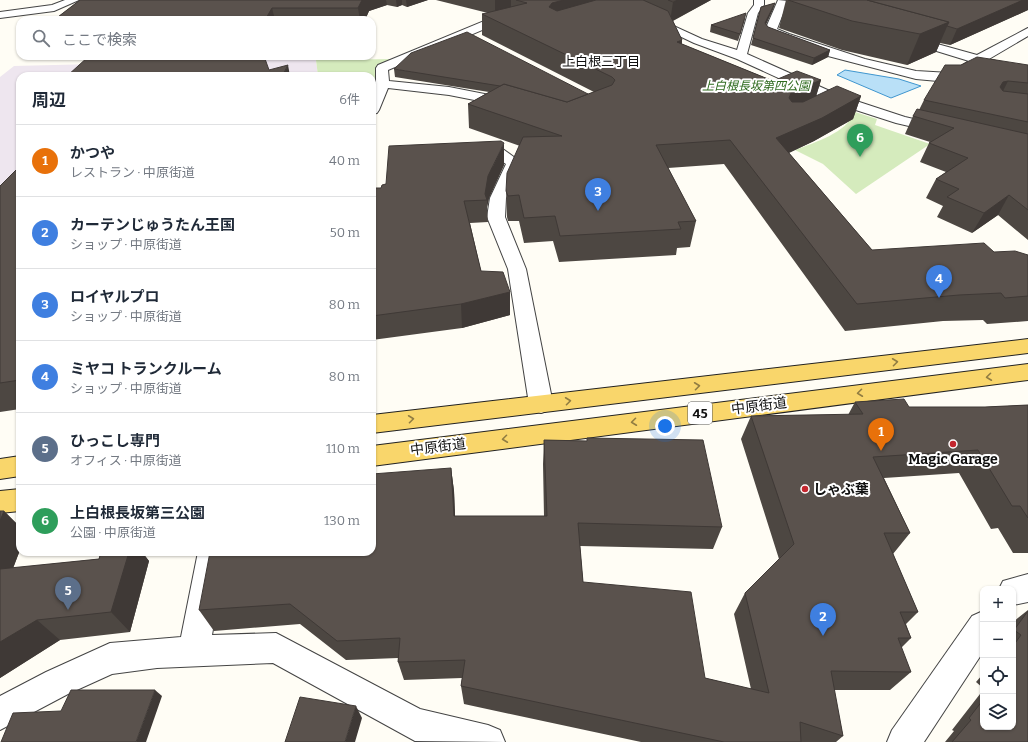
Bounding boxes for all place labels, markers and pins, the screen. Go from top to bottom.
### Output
pin: 6 [847,124,873,157]
pin: 3 [585,178,611,211]
pin: 4 [926,265,952,298]
pin: 1 [868,418,894,451]
marker: Magic Garage [948,439,958,449]
place label: Magic Garage [908,451,998,468]
place label: しゃぶ葉 [813,481,869,498]
marker: しゃぶ葉 [800,484,810,494]
pin: 5 [55,577,81,610]
pin: 2 [810,603,836,636]

